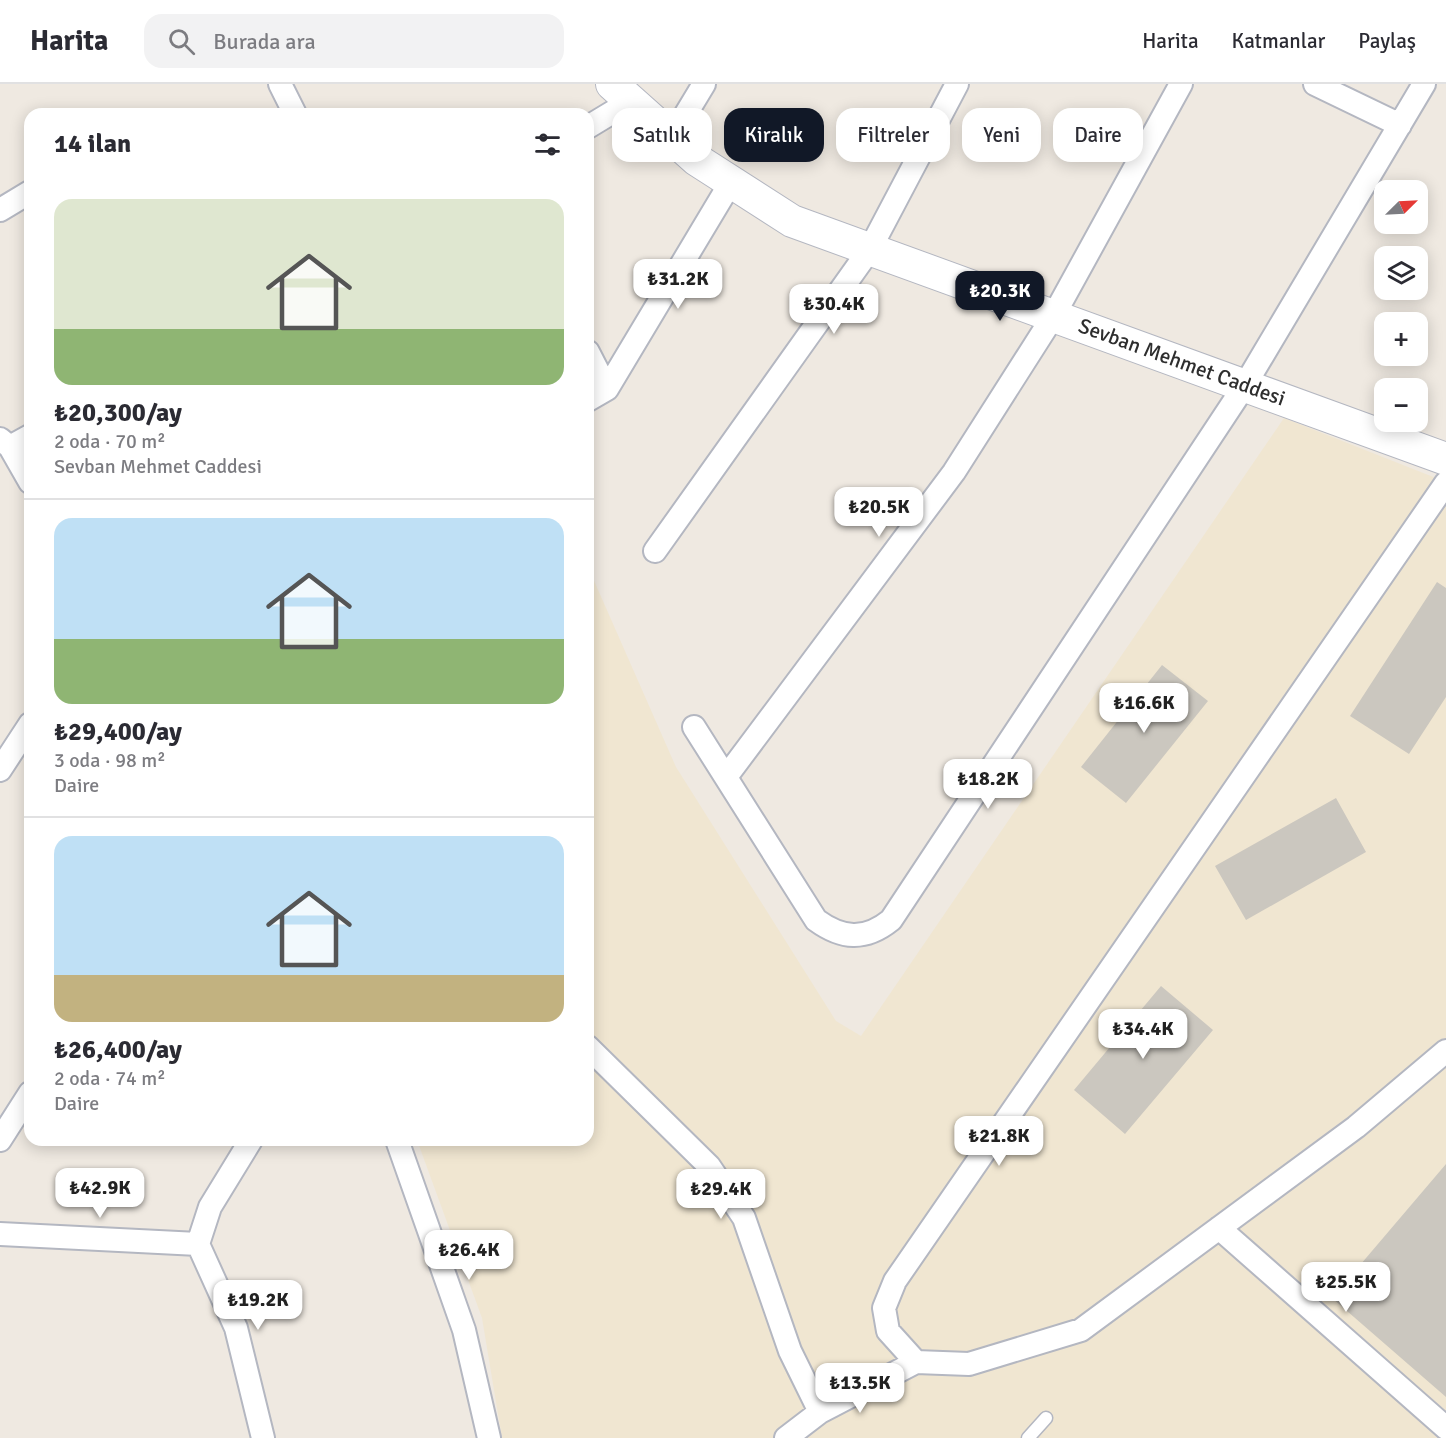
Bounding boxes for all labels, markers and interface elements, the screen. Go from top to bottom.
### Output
search box [144,14,564,68]
text: Harita [30,24,108,58]
icon: search [165,25,198,58]
text: Burada ara [213,28,316,55]
text: Harita [1142,28,1199,54]
text: Katmanlar [1232,28,1325,54]
text: Paylaş [1358,28,1416,54]
chip: Satılık [612,108,712,162]
chip: Kiralık [724,108,824,162]
chip: Filtreler [836,108,950,162]
chip: Yeni [962,108,1041,162]
chip: Daire [1053,108,1143,162]
text: 14 ilan [54,128,131,160]
icon: filters [531,128,564,161]
north arrow [1374,180,1428,234]
map controls [1374,180,1428,432]
icon: home [255,238,363,346]
button: layers [1374,246,1428,300]
pin: ₺31.2K [629,259,727,310]
text: ₺31.2K [647,266,709,291]
pin: ₺20.3K [951,271,1049,322]
text: ₺20.3K [969,278,1031,303]
pin: ₺30.4K [785,284,883,335]
text: ₺30.4K [803,291,865,316]
street label: Sevban Mehmet Caddesi [1075,312,1289,412]
button: + [1374,312,1428,366]
button: − [1374,378,1428,432]
text: ₺20,300/ay [54,397,182,429]
text: 2 oda · 70 m² [54,429,166,454]
text: Sevban Mehmet Caddesi [54,454,262,479]
pin: ₺20.5K [830,487,928,538]
text: ₺20.5K [848,494,910,519]
icon: home [255,557,363,665]
pin: ₺16.6K [1095,683,1193,734]
text: ₺16.6K [1113,690,1175,715]
text: ₺29,400/ay [54,716,182,748]
text: 3 oda · 98 m² [54,748,166,773]
pin: ₺18.2K [939,759,1037,810]
text: ₺18.2K [957,766,1019,791]
text: Daire [54,773,99,798]
icon: home [255,875,363,983]
pin: ₺34.4K [1094,1009,1192,1060]
text: ₺34.4K [1112,1016,1174,1041]
text: ₺26,400/ay [54,1034,182,1066]
text: 2 oda · 74 m² [54,1066,166,1091]
text: Daire [54,1091,99,1116]
pin: ₺21.8K [950,1116,1048,1167]
text: ₺21.8K [968,1123,1030,1148]
pin: ₺42.9K [51,1168,149,1219]
pin: ₺29.4K [672,1169,770,1220]
text: ₺42.9K [69,1175,131,1200]
text: ₺29.4K [690,1176,752,1201]
pin: ₺26.4K [420,1230,518,1281]
text: ₺26.4K [438,1237,500,1262]
pin: ₺25.5K [1297,1262,1395,1313]
text: ₺25.5K [1315,1269,1377,1294]
pin: ₺19.2K [209,1280,307,1331]
text: ₺19.2K [227,1287,289,1312]
pin: ₺13.5K [811,1363,909,1414]
text: ₺13.5K [829,1370,891,1395]

